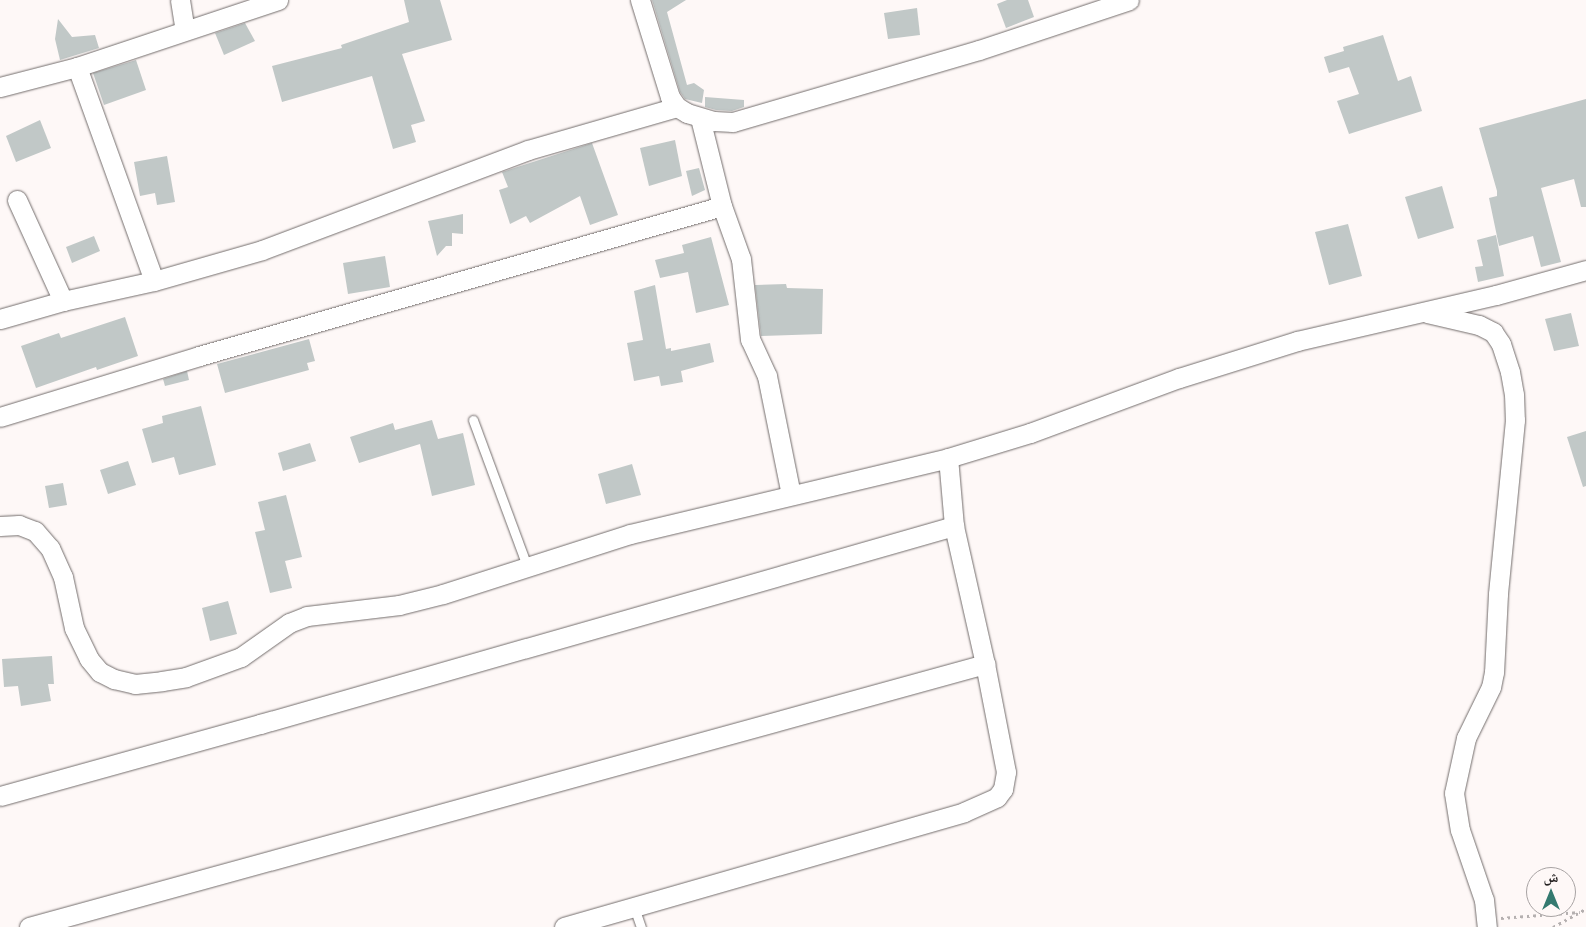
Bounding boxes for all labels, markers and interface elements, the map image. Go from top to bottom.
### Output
north arrow [1526,867,1576,917]
text: ش [1544,869,1558,886]

